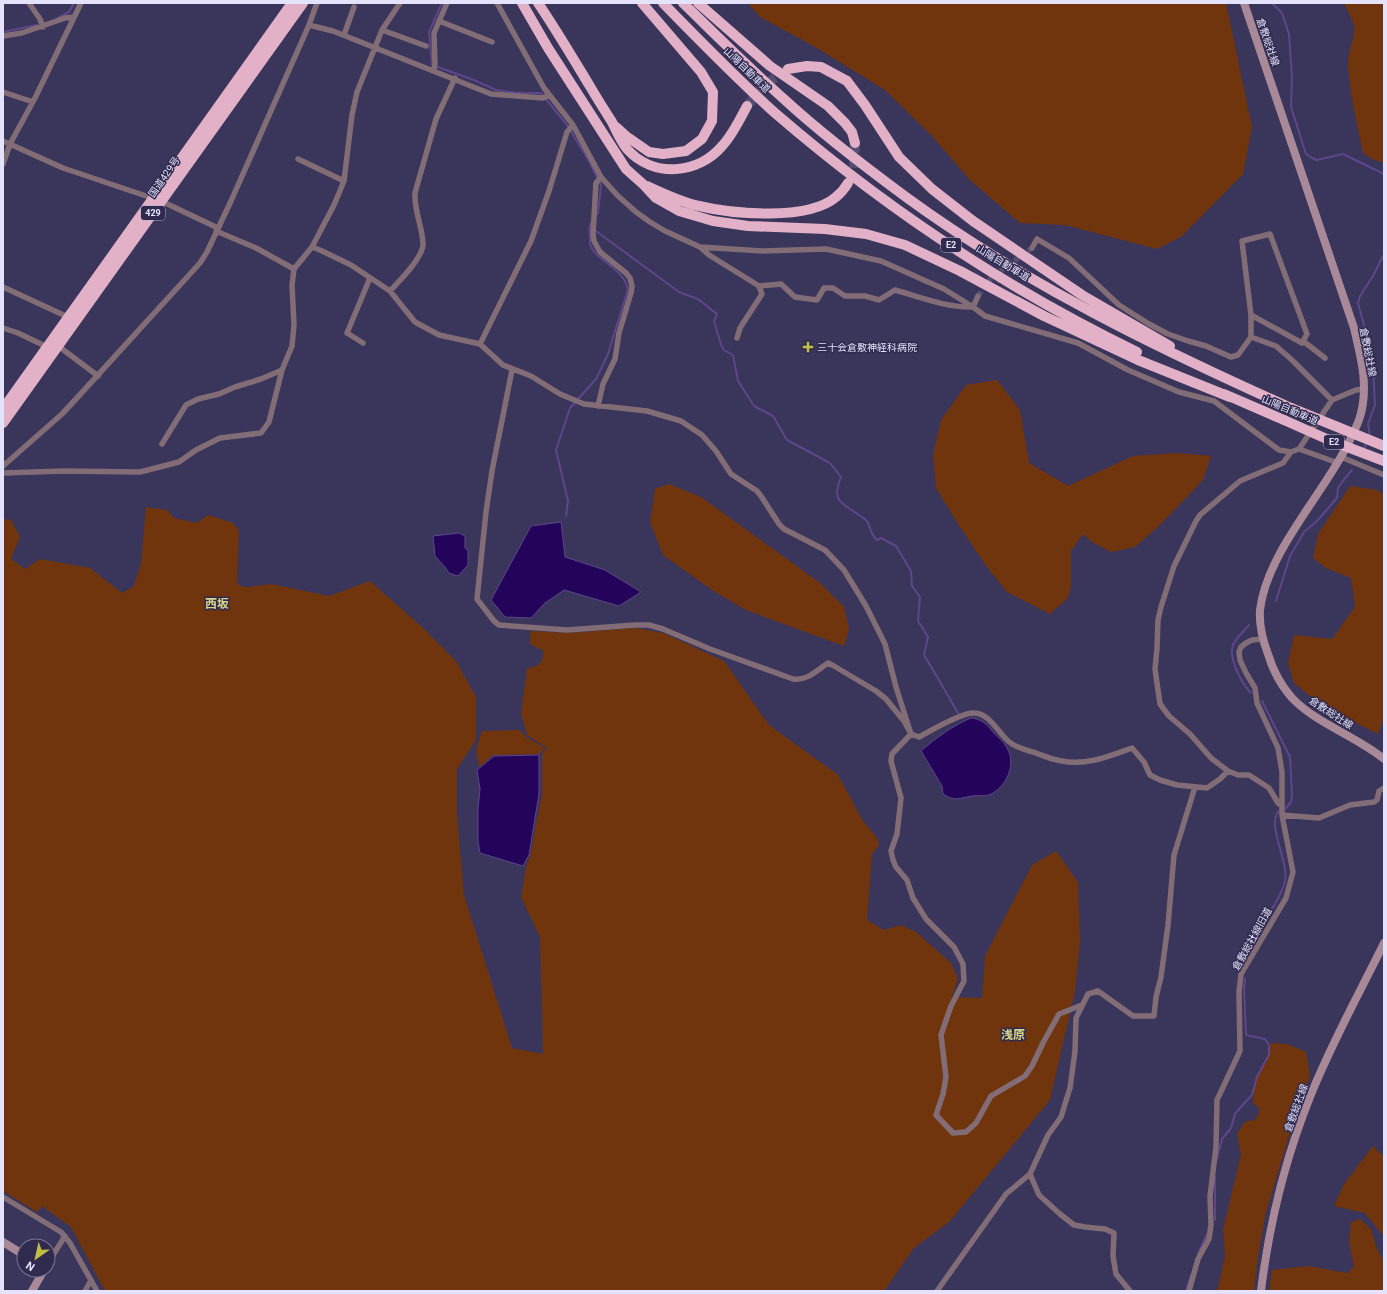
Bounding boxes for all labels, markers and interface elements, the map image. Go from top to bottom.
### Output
street label: 倉敷総社線 [1255,17,1281,67]
street label: 山陽自動車道 [722,45,772,95]
street label: 国道429号 [146,155,182,199]
road number: 429 [141,206,165,220]
road number: E2 [941,238,961,252]
street label: 山陽自動車道 [974,243,1032,283]
street label: 倉敷総社線 [1358,326,1378,378]
marker: 三十会倉敷神経科病院 [802,341,814,353]
place label: 三十会倉敷神経科病院 [817,342,917,353]
street label: 山陽自動車道 [1260,393,1320,427]
road number: E2 [1324,435,1344,449]
district label: 西坂 [205,597,229,611]
street label: 倉敷総社線 [1307,695,1355,731]
street label: 倉敷総社線旧道 [1230,906,1274,972]
district label: 浅原 [1001,1028,1025,1042]
street label: 倉敷総社線 [1282,1083,1310,1133]
north arrow [16,1238,56,1278]
text: N [24,1258,38,1273]

